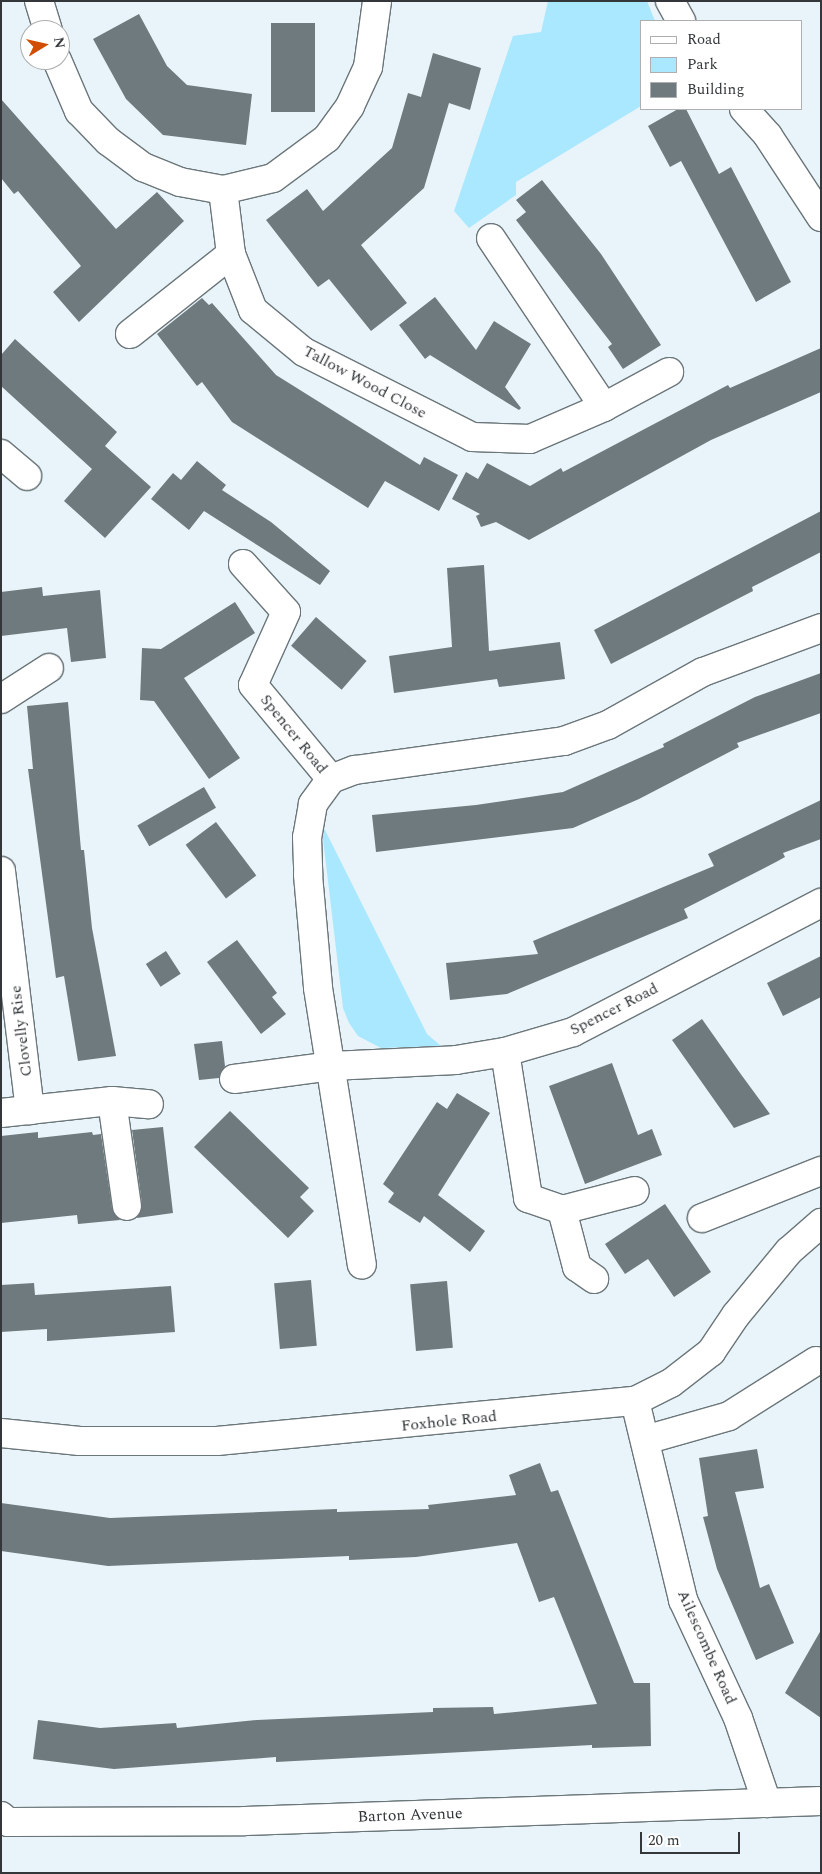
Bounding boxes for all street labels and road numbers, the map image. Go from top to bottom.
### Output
street label: Tallow Wood Close [300,341,430,423]
street label: Spencer Road [256,690,332,778]
street label: Spencer Road [567,979,661,1039]
street label: Clovelly Rise [6,984,36,1078]
street label: Foxhole Road [400,1406,498,1436]
street label: Ailescombe Road [673,1587,741,1707]
street label: Barton Avenue [357,1804,463,1826]

